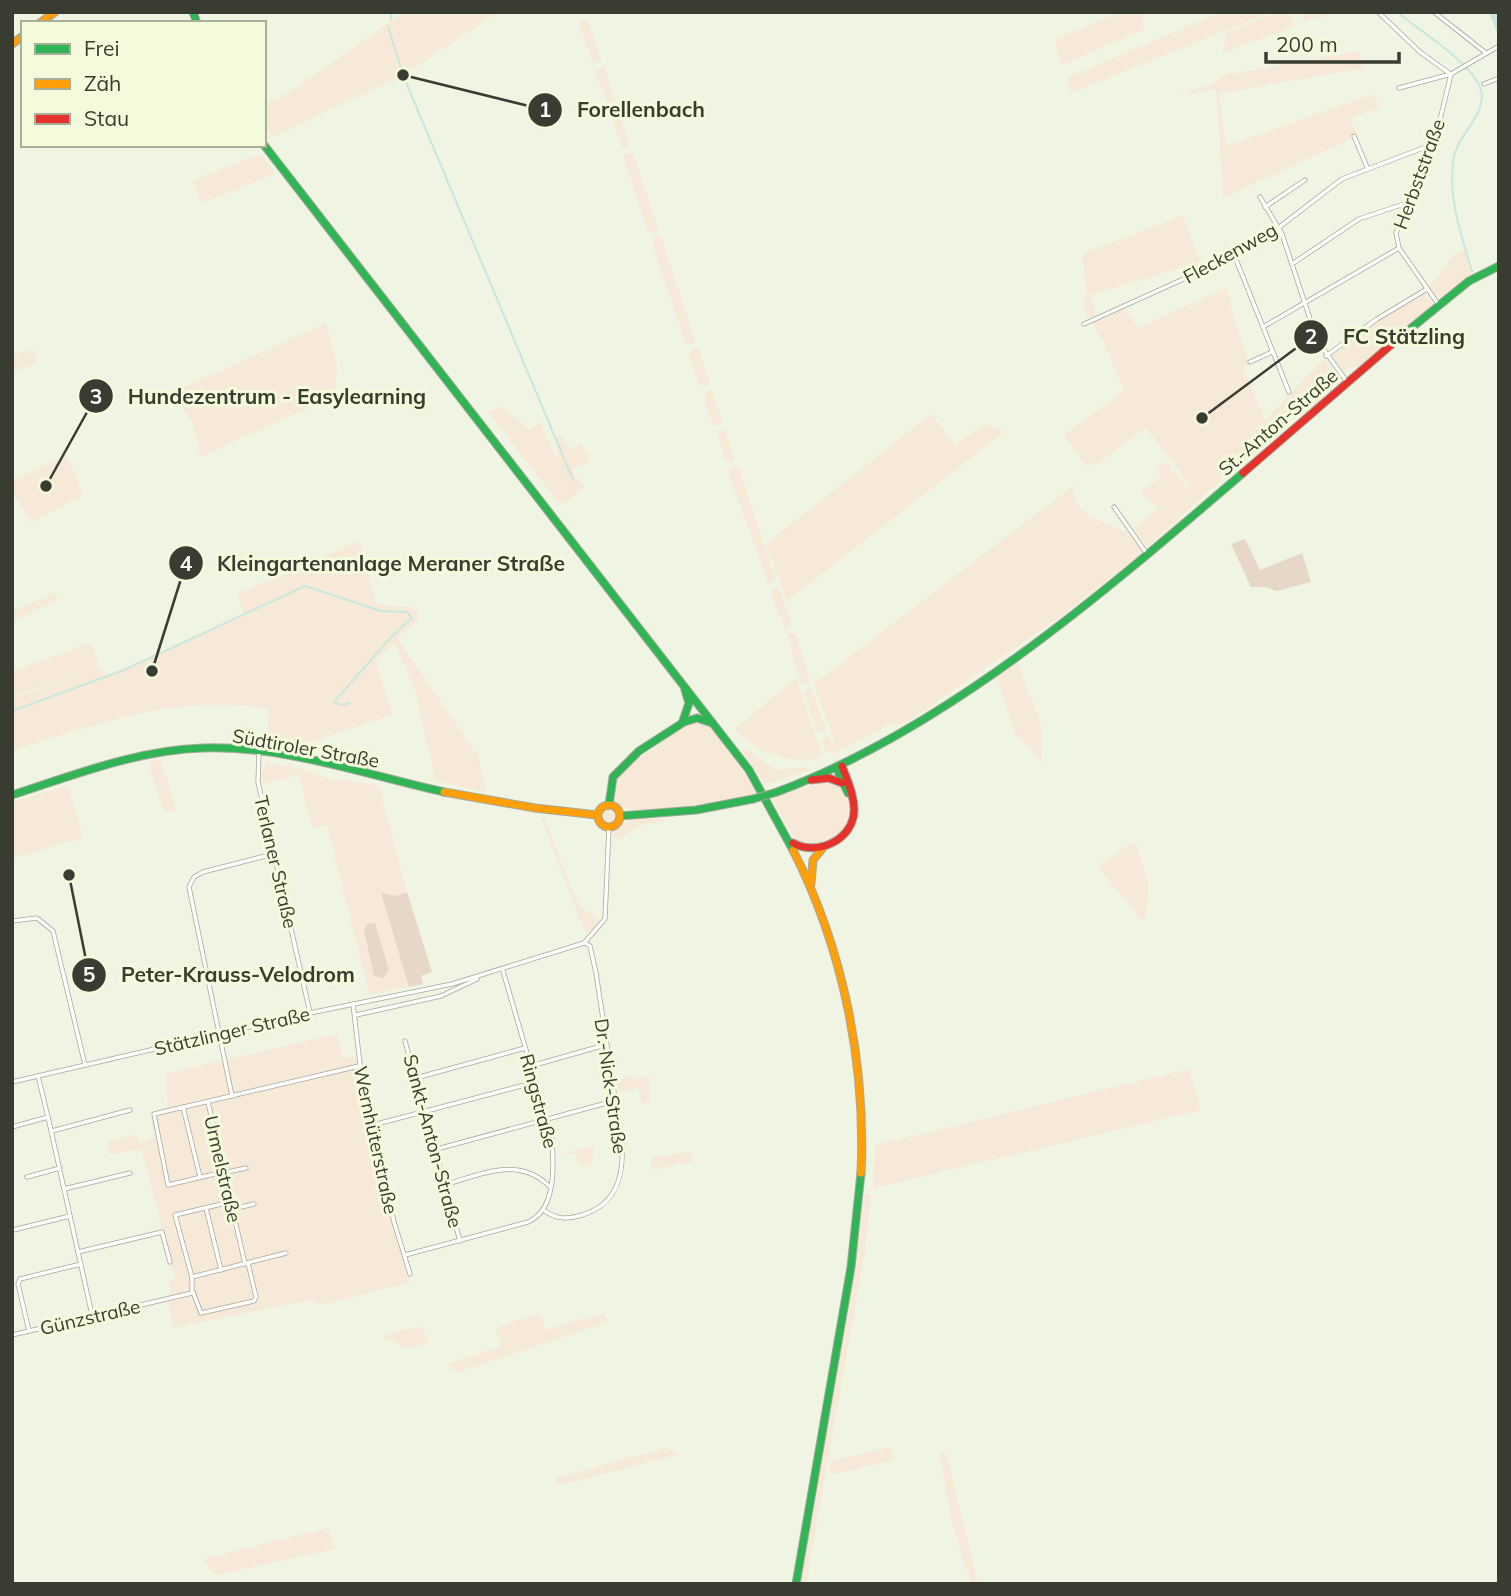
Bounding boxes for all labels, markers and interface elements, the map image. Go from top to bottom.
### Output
legend [21,21,266,147]
scale bar [1266,21,1399,65]
text: 200 m [1276,31,1338,57]
text: Frei [84,35,120,61]
text: Zäh [84,70,121,96]
callout: Forellenbach [528,89,719,131]
text: 1 [539,96,551,122]
text: Forellenbach [577,96,705,122]
text: Stau [84,105,129,131]
street label: Herbststraße [1388,116,1450,232]
street label: Fleckenweg [1179,217,1281,289]
callout: FC Stätzling [1294,316,1479,358]
text: 2 [1305,323,1317,349]
text: FC Stätzling [1343,323,1465,349]
street label: St.-Anton-Straße [1213,364,1343,480]
callout: Hundezentrum - Easylearning [79,375,440,417]
text: 3 [90,383,102,409]
text: Hundezentrum - Easylearning [128,383,426,409]
callout: Kleingartenanlage Meraner Straße [168,542,579,584]
text: 4 [180,550,193,576]
text: Kleingartenanlage Meraner Straße [217,550,565,576]
street label: Südtiroler Straße [231,723,381,773]
street label: Terlaner Straße [249,793,303,931]
callout: Peter-Krauss-Velodrom [72,954,368,996]
text: 5 [83,961,95,987]
text: Peter-Krauss-Velodrom [121,961,355,987]
street label: Stätzlinger Straße [152,1001,312,1061]
street label: Dr.-Nick-Straße [590,1017,632,1155]
street label: Ringstraße [515,1051,563,1151]
street label: Sankt-Anton-Straße [398,1052,468,1230]
street label: Wernhüterstraße [349,1064,403,1216]
street label: Urmelstraße [199,1113,247,1225]
street label: Günzstraße [37,1294,143,1340]

